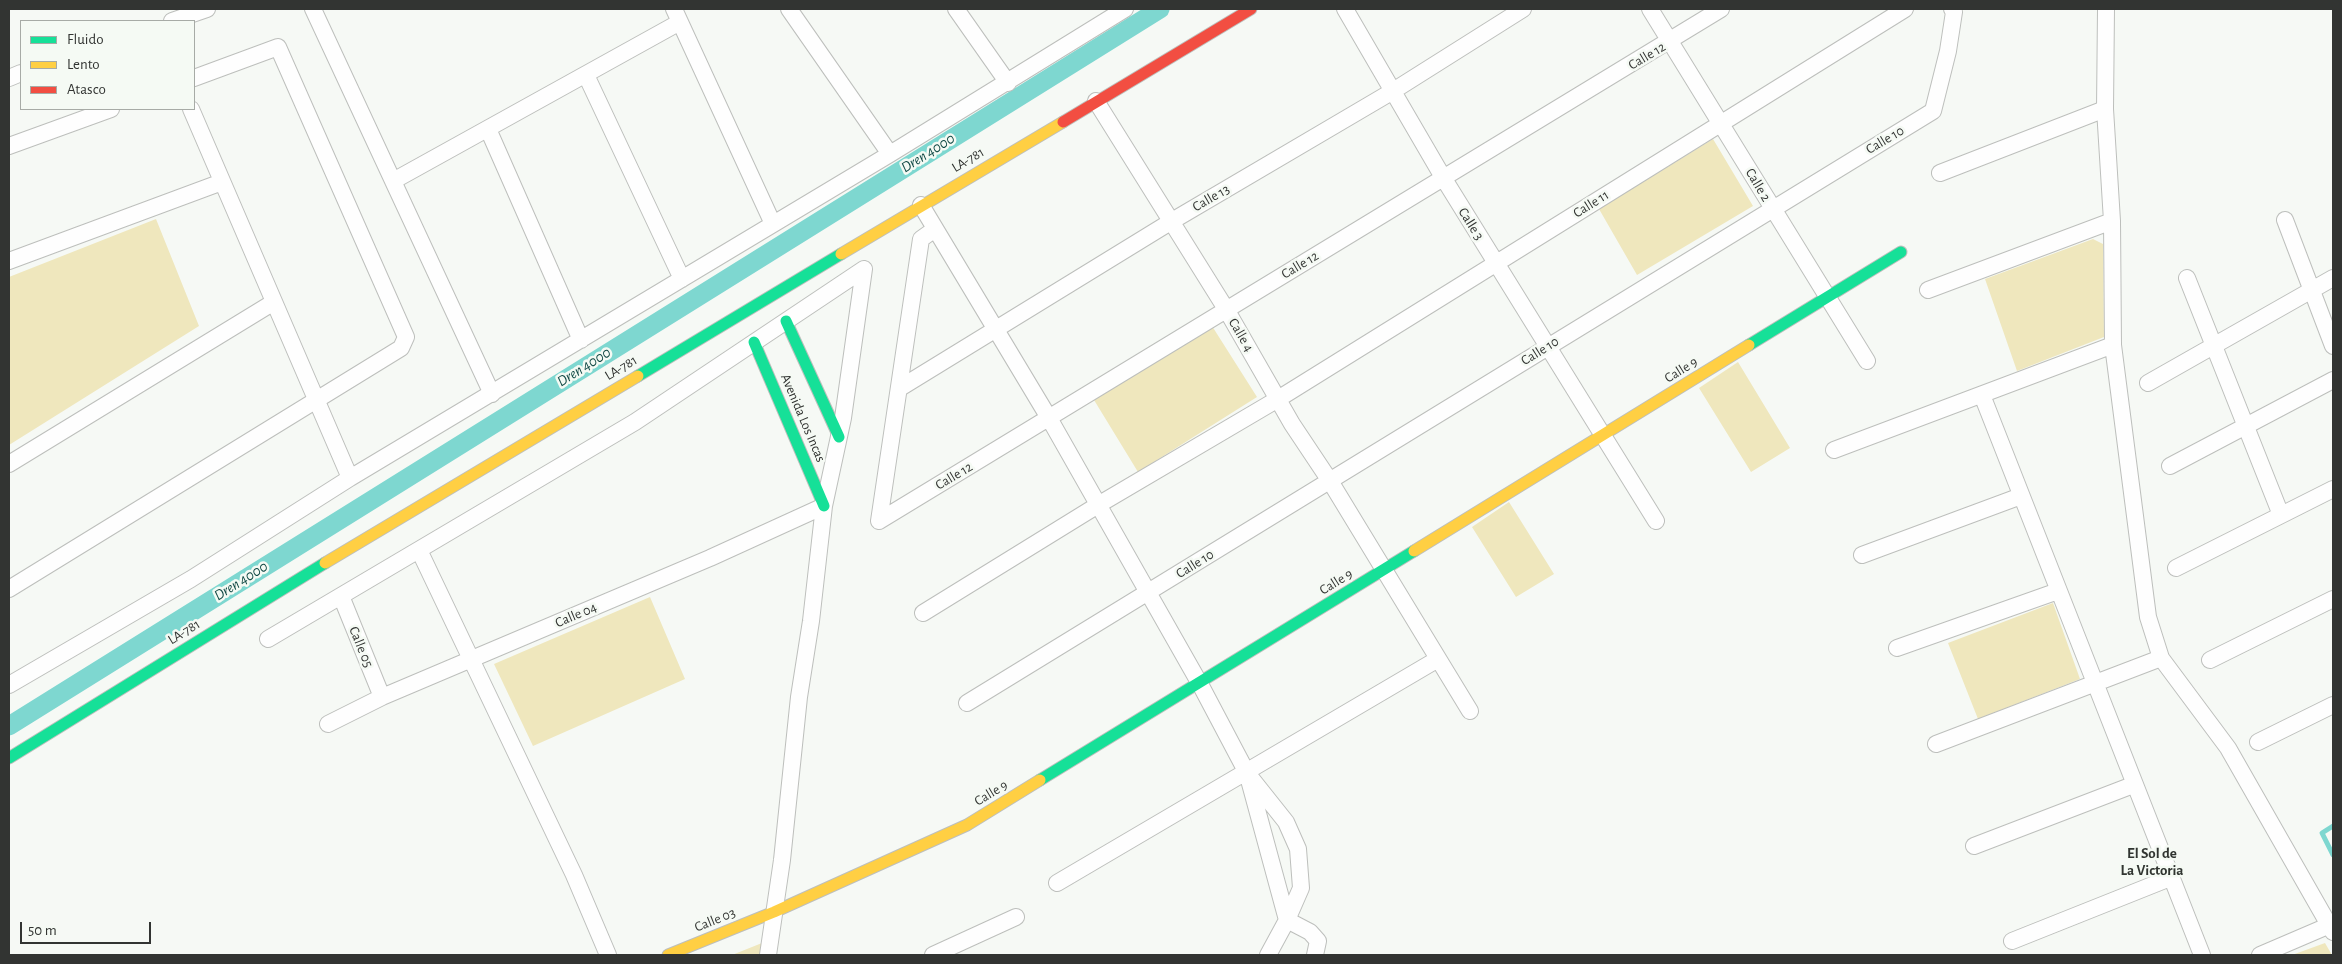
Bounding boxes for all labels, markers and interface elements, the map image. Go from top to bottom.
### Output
legend [20,20,195,110]
text: Fluido [67,32,104,47]
street label: Calle 12 [1625,38,1669,74]
text: Lento [67,57,100,72]
text: Atasco [67,82,106,97]
street label: Calle 10 [1863,122,1907,158]
water label: Dren 4000 [898,129,958,177]
street label: LA-781 [949,144,987,176]
street label: Calle 2 [1742,165,1774,205]
street label: Calle 13 [1189,181,1233,215]
street label: Calle 11 [1570,187,1612,221]
street label: Calle 3 [1455,205,1487,243]
street label: Calle 12 [1278,247,1322,283]
street label: Calle 4 [1225,315,1257,355]
street label: Calle 10 [1518,333,1562,369]
water label: Dren 4000 [554,343,614,391]
street label: LA-781 [602,352,640,384]
street label: Calle 9 [1661,353,1701,387]
street label: Avenida Los Incas [777,371,829,465]
street label: Calle 12 [932,458,976,494]
street label: Calle 10 [1173,546,1217,582]
water label: Dren 4000 [211,557,271,605]
street label: Calle 9 [1316,565,1356,599]
street label: Calle 04 [553,599,599,631]
street label: LA-781 [165,616,203,648]
street label: Calle 05 [345,624,377,670]
street label: Calle 9 [971,777,1011,809]
district label: El Sol de La Victoria [2120,844,2184,879]
street label: Calle 03 [692,904,738,936]
scale bar [22,912,154,944]
text: 50 m [28,923,57,938]

